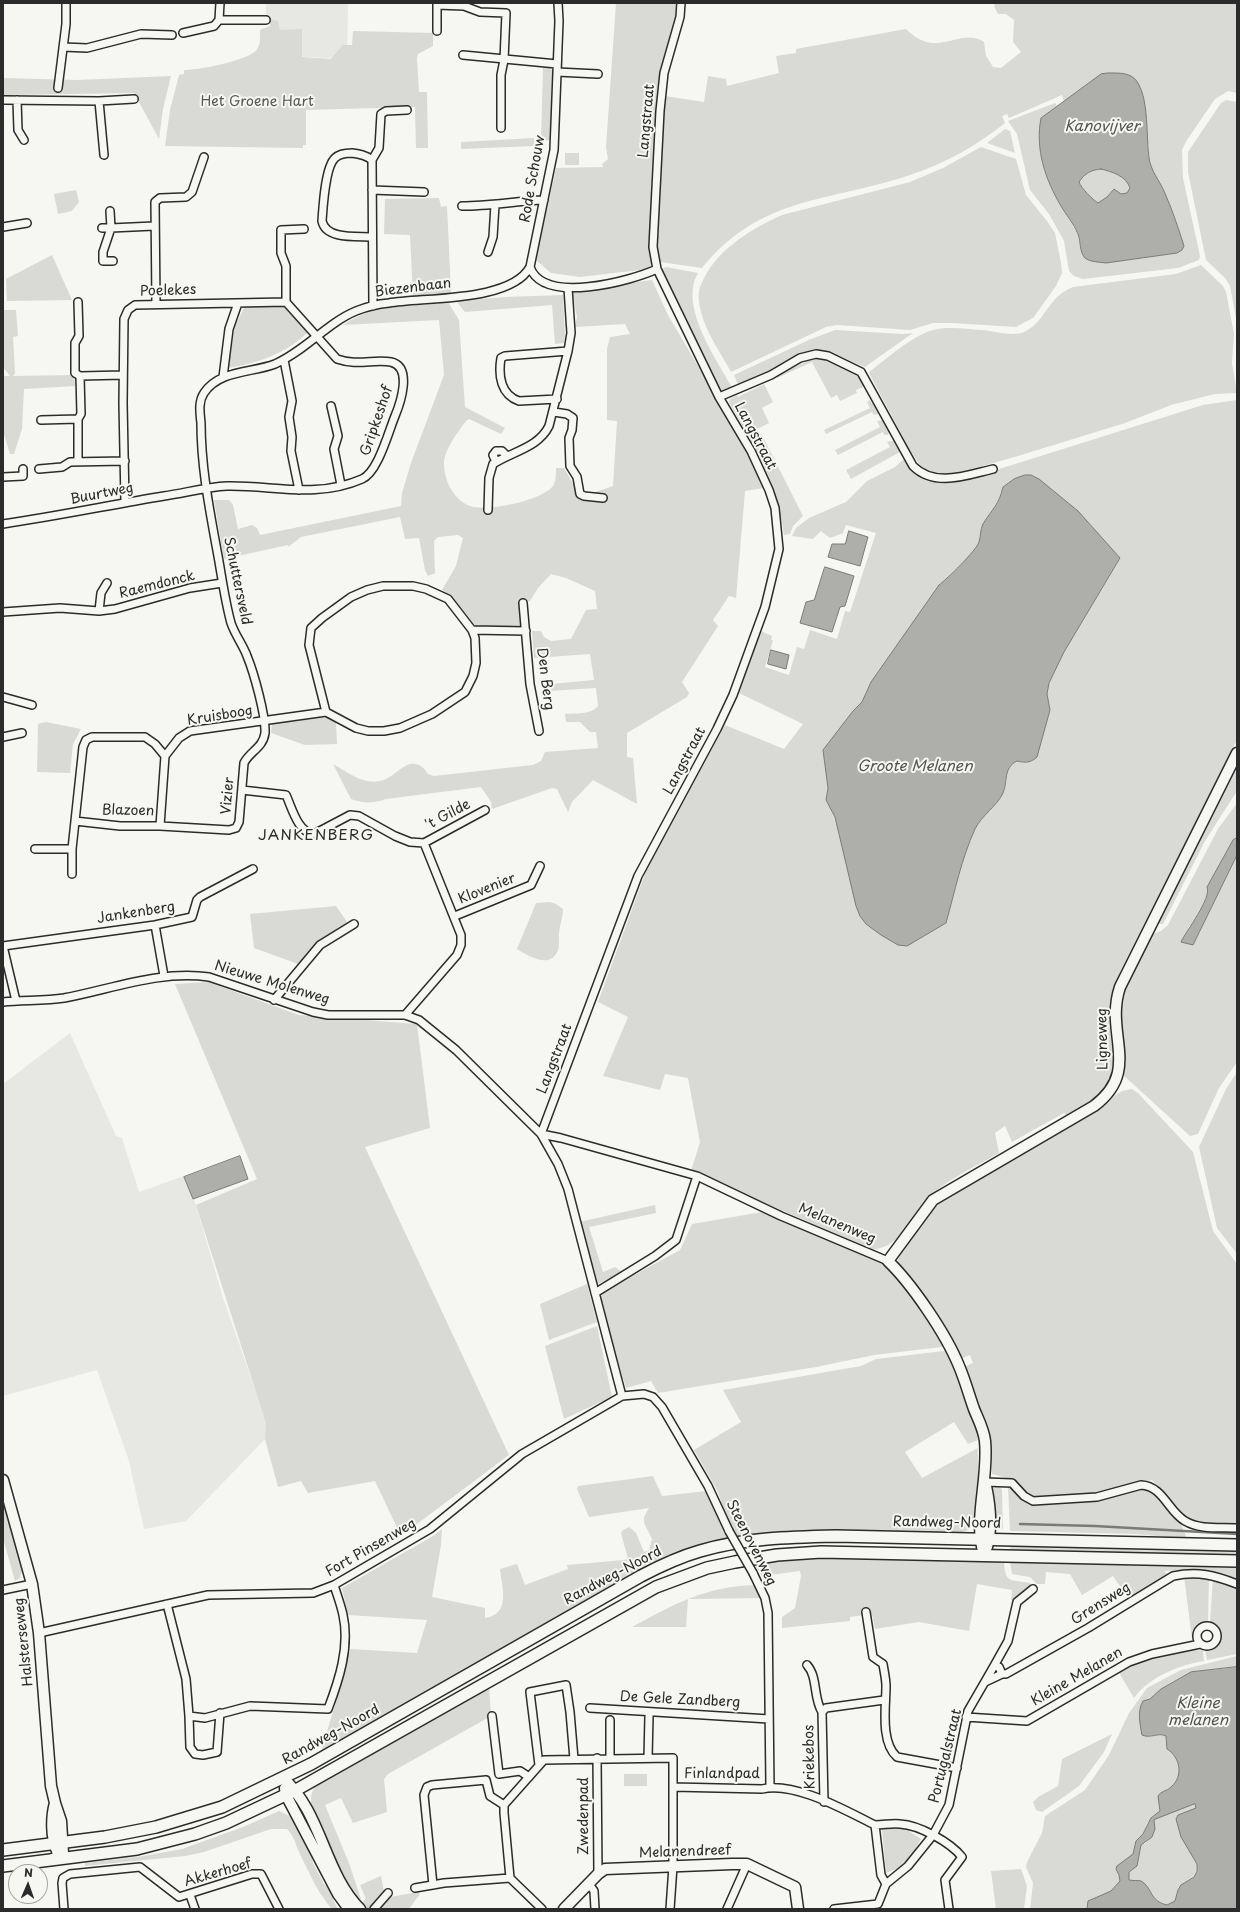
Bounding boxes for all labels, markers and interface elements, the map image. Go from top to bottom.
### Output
street label: Langstraat [635,83,659,159]
park label: Het Groene Hart [200,94,314,110]
water label: Kanovijver [1064,118,1140,136]
street label: Rode Schouw [517,134,549,224]
street label: Biezenbaan [374,275,452,301]
street label: Poelekes [140,282,196,300]
street label: Gripkeshof [357,384,397,458]
street label: Langstraat [730,399,780,473]
street label: Buurtweg [69,480,135,508]
street label: Schuttersveld [219,535,255,627]
street label: Raemdonck [117,567,197,603]
street label: Den Berg [533,647,557,711]
street label: Kruisboog [186,703,254,729]
street label: Langstraat [660,724,710,798]
water label: Groote Melanen [857,758,973,776]
street label: Vizier [218,776,238,816]
street label: 't Gilde [423,796,473,834]
street label: Blazoen [102,802,154,820]
district label: JANKENBERG [257,827,375,845]
street label: Klovenier [456,870,518,908]
street label: Jankenberg [96,899,176,927]
street label: Nieuwe Molenweg [212,957,332,1009]
street label: Ligneweg [1094,1008,1112,1070]
street label: Langstraat [534,1022,576,1096]
street label: Melanenweg [796,1200,878,1248]
street label: Steenovenweg [722,1497,780,1589]
street label: Randweg-Noord [893,1514,1001,1532]
street label: Fort Pinsenweg [323,1515,419,1581]
street label: Randweg-Noord [561,1543,665,1609]
street label: Grensweg [1068,1579,1134,1629]
street label: Halsterseweg [11,1597,37,1687]
street label: Kleine Melanen [1028,1644,1126,1710]
street label: De Gele Zandberg [619,1688,741,1712]
water label: Kleine melanen [1168,1695,1228,1730]
street label: Randweg-Noord [279,1701,383,1769]
street label: Portugalstraat [926,1707,966,1805]
street label: Kriekebos [801,1724,819,1790]
street label: Finlandpad [684,1766,760,1782]
street label: Zwedenpad [576,1777,592,1855]
street label: Melanendreef [639,1842,731,1862]
street label: Akkerhoef [182,1855,254,1891]
north arrow [8,1864,48,1904]
text: N [24,1864,33,1881]

